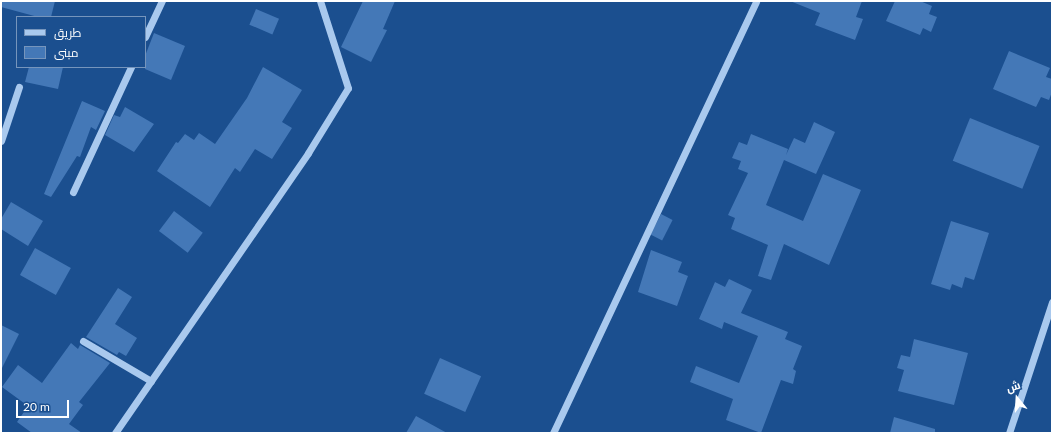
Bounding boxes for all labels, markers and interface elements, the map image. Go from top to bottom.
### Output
legend [16,16,146,68]
text: طريق [54,25,81,40]
text: مبنى [54,45,79,60]
north arrow [997,378,1037,418]
text: ش [1004,378,1022,394]
scale bar [18,392,71,418]
text: 20 m [23,399,50,414]

